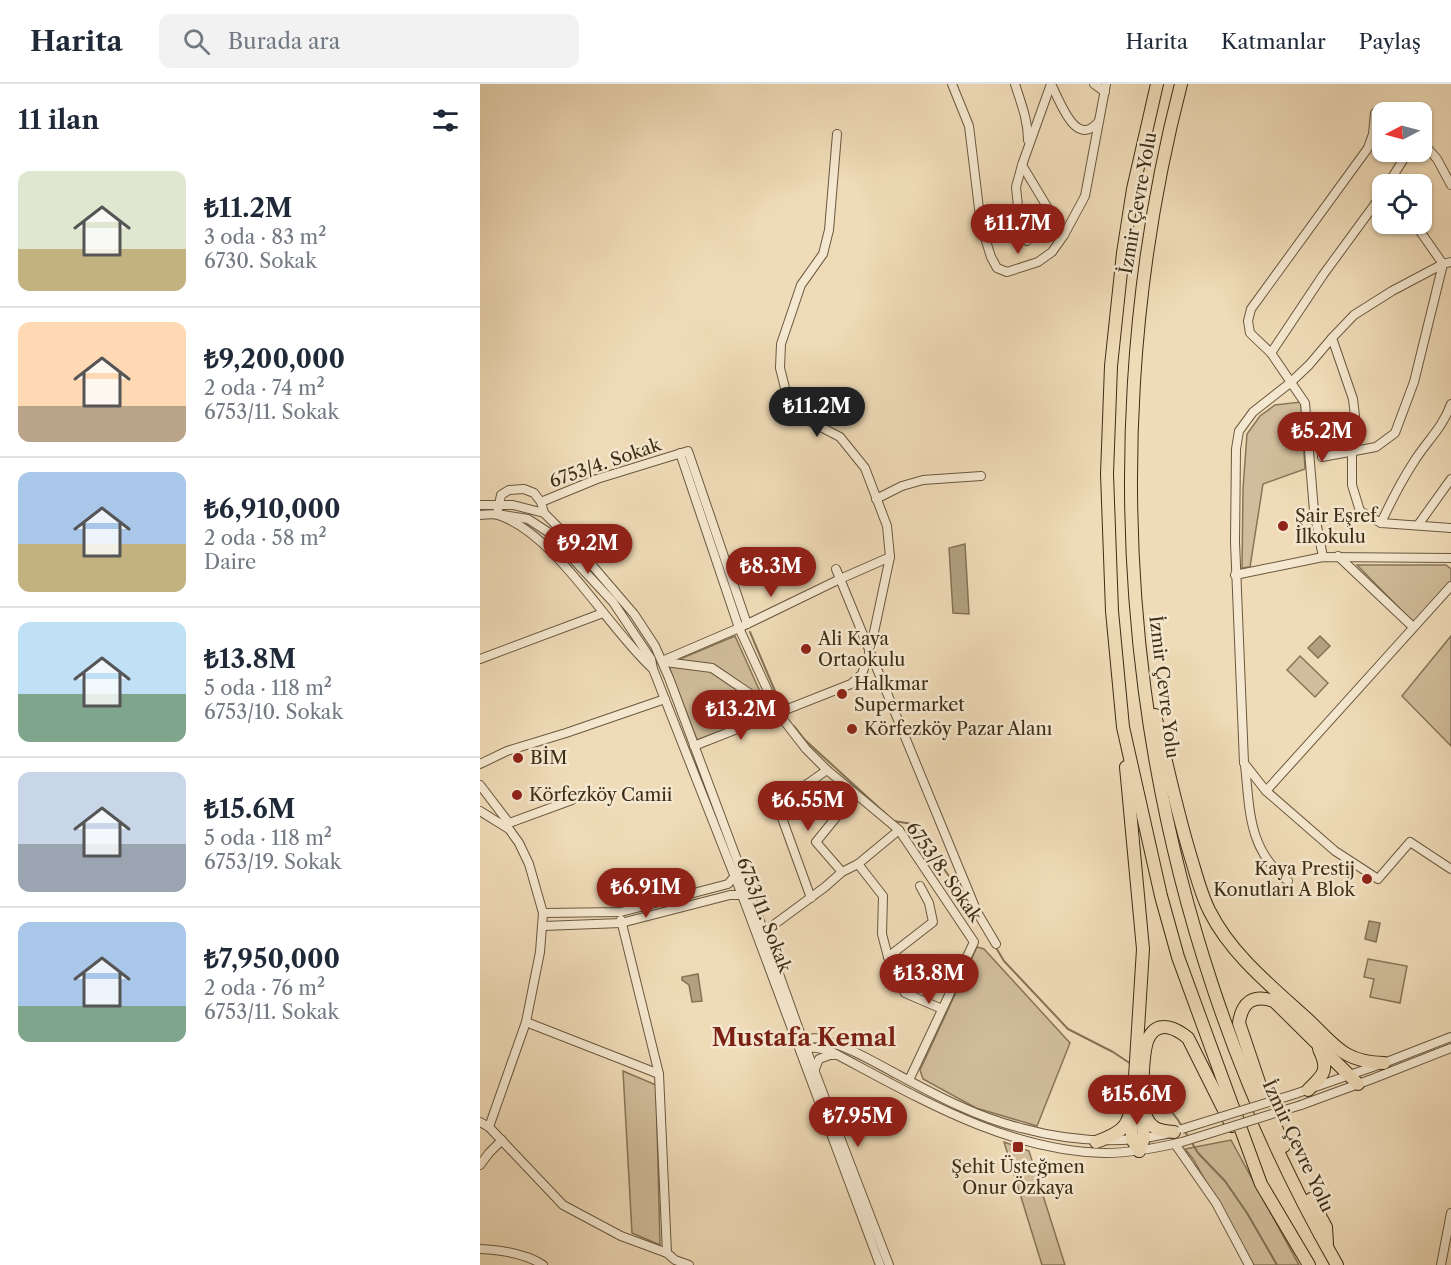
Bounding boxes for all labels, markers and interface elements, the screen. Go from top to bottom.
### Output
search box [159,14,579,68]
text: Harita [30,24,123,58]
icon: search [180,25,213,58]
text: Burada ara [228,28,340,55]
text: Harita [1125,29,1188,54]
text: Katmanlar [1221,29,1326,54]
text: Paylaş [1359,29,1421,54]
north arrow [1372,102,1432,162]
map controls [1372,102,1432,234]
text: 11 ilan [18,104,99,136]
icon: filters [429,104,462,137]
street label: İzmir Çevre Yolu [1114,130,1161,276]
button: locate [1372,174,1432,234]
text: ₺11.2M [204,192,292,224]
icon: home [66,195,138,267]
pin: ₺11.7M [969,204,1067,255]
text: ₺11.7M [985,211,1051,235]
text: 3 oda · 83 m² [204,225,326,249]
text: 6730. Sokak [204,249,317,273]
text: ₺9,200,000 [204,343,345,375]
icon: home [66,346,138,418]
text: 2 oda · 74 m² [204,376,325,400]
pin: ₺11.2M [768,387,866,438]
text: ₺11.2M [783,394,851,418]
text: 6753/11. Sokak [204,400,339,424]
pin: ₺5.2M [1280,412,1364,463]
text: ₺5.2M [1291,419,1353,443]
street label: 6753/4. Sokak [546,433,665,492]
text: ₺6,910,000 [204,493,341,525]
icon: home [66,496,138,568]
place label: Şair Eşref İlkokulu [1295,505,1379,548]
marker: Şair Eşref İlkokulu [1276,519,1290,533]
pin: ₺9.2M [546,524,630,575]
text: 2 oda · 58 m² [204,526,327,550]
text: ₺9.2M [557,531,619,555]
pin: ₺8.3M [729,547,813,598]
text: Daire [204,550,256,574]
text: ₺8.3M [740,554,802,578]
street label: İzmir Çevre Yolu [1144,614,1185,760]
place label: Ali Kaya Ortaokulu [817,628,905,671]
marker: Ali Kaya Ortaokulu [799,642,813,656]
text: ₺13.8M [204,643,296,675]
icon: home [66,646,138,718]
place label: Halkmar Supermarket [854,673,965,716]
text: 5 oda · 118 m² [204,676,332,700]
marker: Halkmar Supermarket [835,687,849,701]
pin: ₺13.2M [692,690,790,741]
text: ₺13.2M [706,697,776,721]
text: 6753/10. Sokak [204,700,343,724]
place label: Körfezköy Pazar Alanı [864,718,1053,740]
marker: Körfezköy Pazar Alanı [845,722,859,736]
place label: BİM [530,746,567,769]
marker: BİM [511,751,525,765]
pin: ₺6.55M [759,781,857,832]
place label: Körfezköy Camii [529,784,673,806]
marker: Körfezköy Camii [510,788,524,802]
text: ₺6.55M [772,788,844,812]
text: ₺15.6M [204,793,295,825]
icon: home [66,796,138,868]
street label: 6753/8. Sokak [901,818,987,928]
text: 5 oda · 118 m² [204,826,332,850]
text: 6753/19. Sokak [204,850,341,874]
street label: 6753/11. Sokak [732,854,797,977]
place label: Kaya Prestij Konutları A Blok [1213,858,1357,901]
pin: ₺6.91M [597,868,695,919]
marker: Kaya Prestij Konutları A Blok [1360,872,1374,886]
text: ₺6.91M [611,875,681,899]
text: ₺7,950,000 [204,943,340,975]
icon: home [66,946,138,1018]
pin: ₺13.8M [880,954,978,1005]
text: ₺13.8M [894,961,964,985]
text: 2 oda · 76 m² [204,976,325,1000]
text: 6753/11. Sokak [204,1000,339,1024]
district label: Mustafa Kemal [712,1023,896,1052]
pin: ₺15.6M [1088,1075,1186,1126]
street label: İzmir Çevre Yolu [1258,1076,1339,1216]
text: ₺15.6M [1102,1082,1172,1106]
pin: ₺7.95M [809,1097,907,1148]
text: ₺7.95M [823,1104,893,1128]
marker: Şehit Üsteğmen Onur Özkaya [1011,1140,1025,1154]
place label: Şehit Üsteğmen Onur Özkaya [951,1155,1085,1199]

